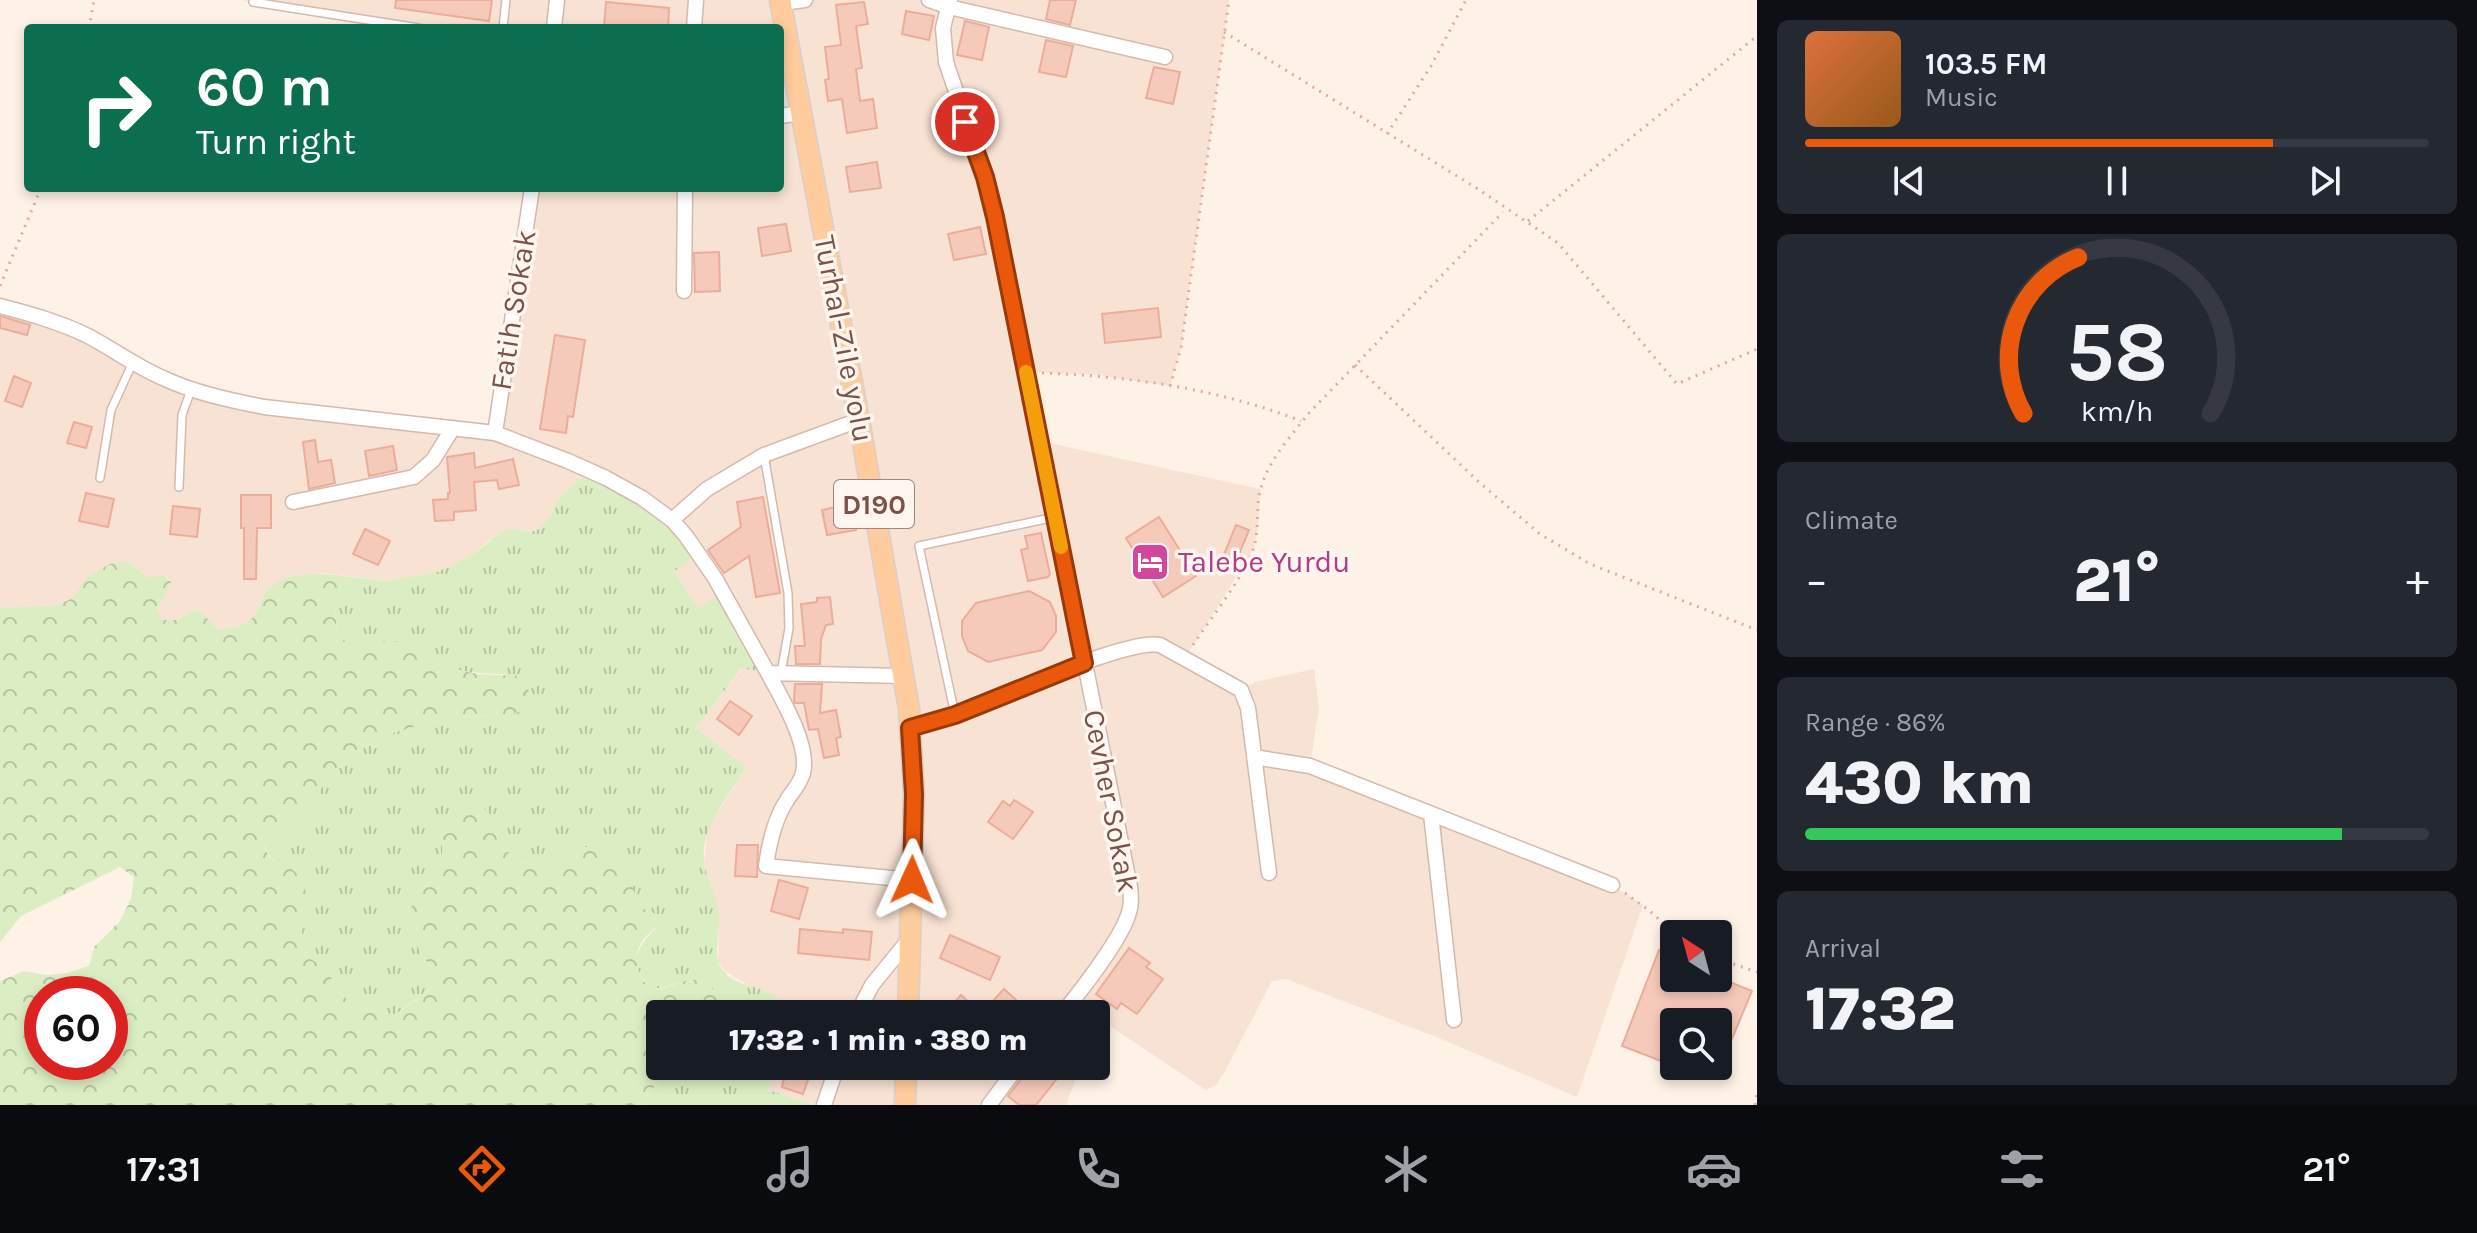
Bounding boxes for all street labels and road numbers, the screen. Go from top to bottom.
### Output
street label: Fatih Sokak [483,227,543,393]
street label: Turhal-Zile yolu [806,233,882,445]
road number: D190 [834,480,914,528]
street label: Cevher Sokak [1076,707,1146,895]

